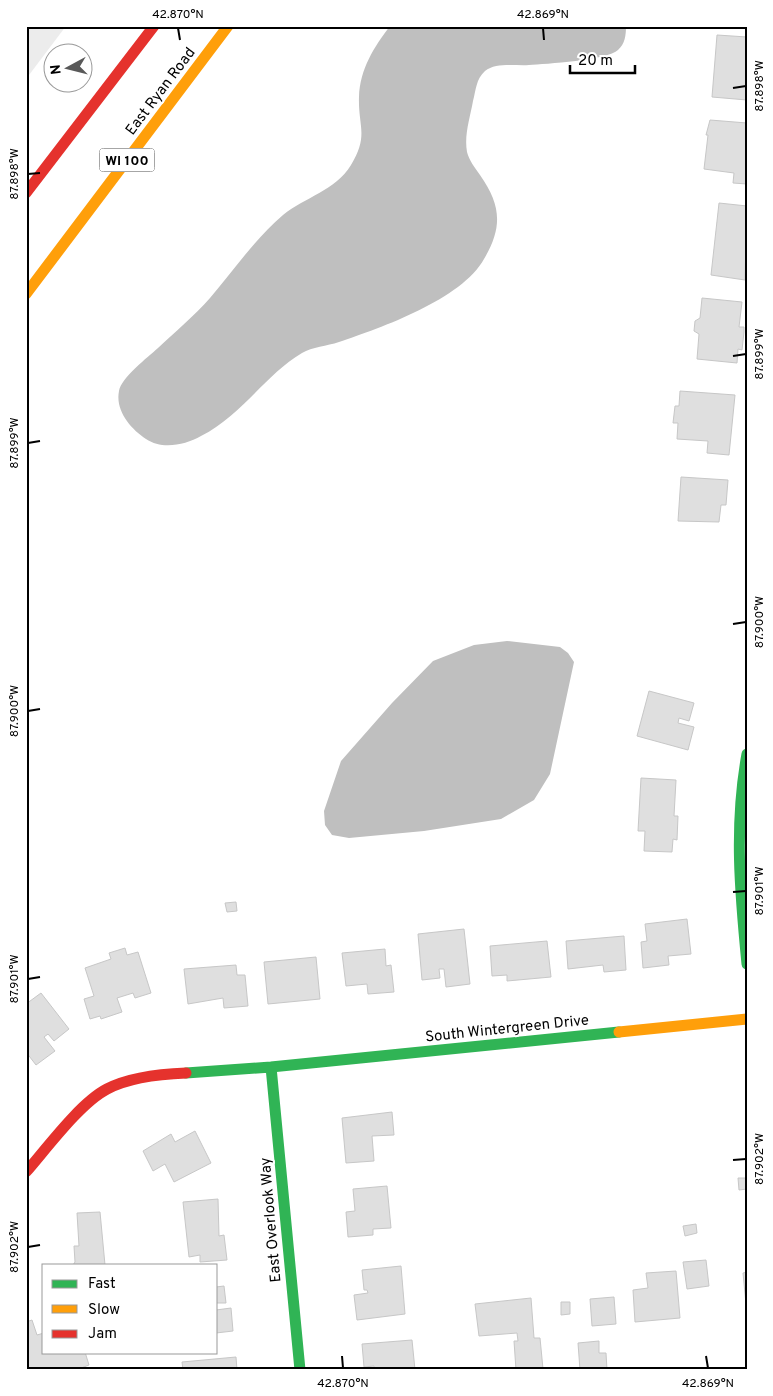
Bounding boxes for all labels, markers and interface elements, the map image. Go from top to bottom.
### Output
text: 42.870°N [152,7,204,23]
text: 42.869°N [517,7,569,23]
north arrow [42,42,92,92]
scale bar [570,42,636,74]
street label: East Ryan Road [122,44,200,140]
text: 20 m [578,52,613,71]
text: 87.898°W [752,60,768,112]
text: N [48,63,66,75]
text: 87.898°W [7,148,23,200]
road number: WI 100 [100,148,154,172]
text: 87.899°W [752,328,768,380]
text: 87.899°W [7,417,23,469]
text: 87.900°W [752,596,768,648]
text: 87.900°W [7,685,23,737]
text: 87.901°W [752,866,768,916]
text: 87.901°W [7,954,23,1004]
street label: South Wintergreen Drive [424,1011,590,1048]
text: 87.902°W [752,1133,768,1185]
street label: East Overlook Way [257,1157,286,1283]
text: 87.902°W [7,1221,23,1273]
legend [42,1264,218,1354]
text: Fast [88,1275,116,1294]
text: Slow [88,1301,120,1320]
text: Jam [88,1325,117,1344]
text: 42.870°N [317,1376,369,1392]
text: 42.869°N [682,1376,734,1392]

